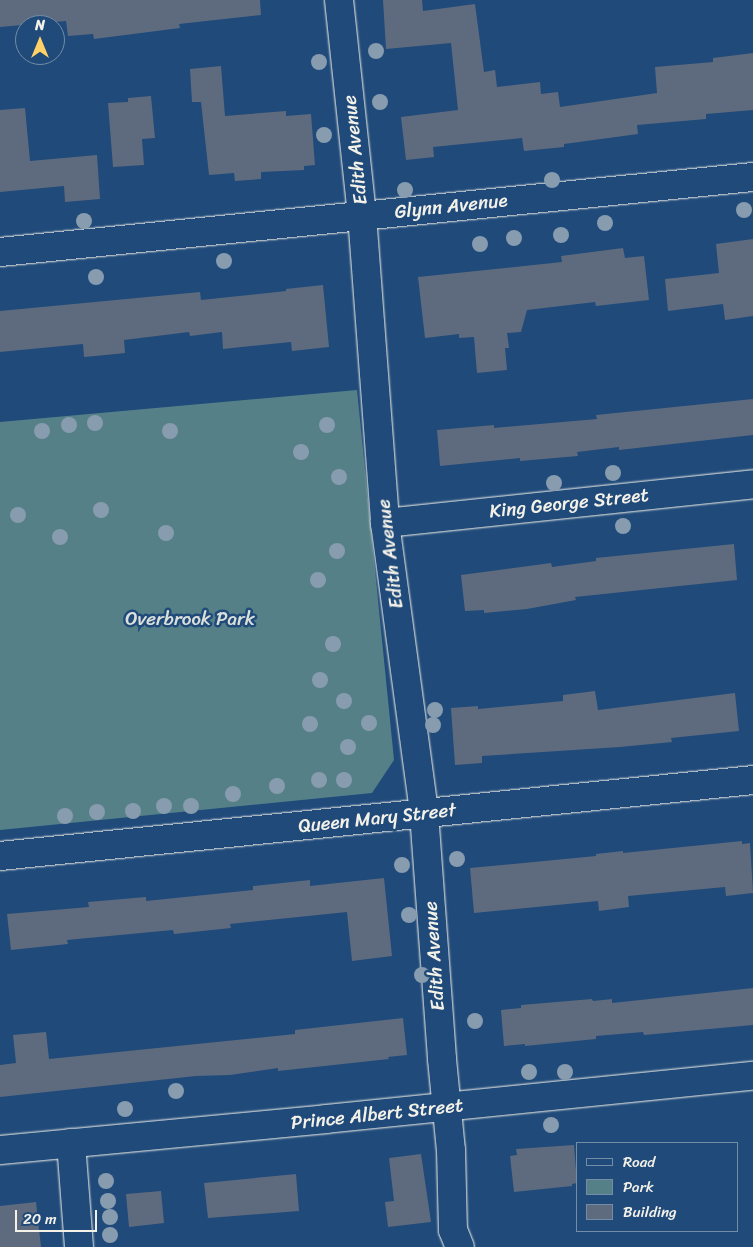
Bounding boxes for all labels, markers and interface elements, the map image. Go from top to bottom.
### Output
text: N [35,13,45,38]
north arrow [15,15,65,65]
street label: Edith Avenue [338,94,372,206]
street label: Glynn Avenue [393,189,509,223]
street label: King George Street [488,483,650,523]
street label: Edith Avenue [372,498,408,610]
park label: Overbrook Park [125,608,255,630]
street label: Queen Mary Street [297,798,457,838]
street label: Edith Avenue [419,901,449,1011]
street label: Prince Albert Street [290,1094,464,1134]
legend [576,1142,738,1232]
text: Road [623,1149,655,1175]
text: Park [623,1174,654,1200]
text: Building [623,1199,677,1225]
scale bar [18,1200,100,1232]
text: 20 m [23,1206,57,1232]

